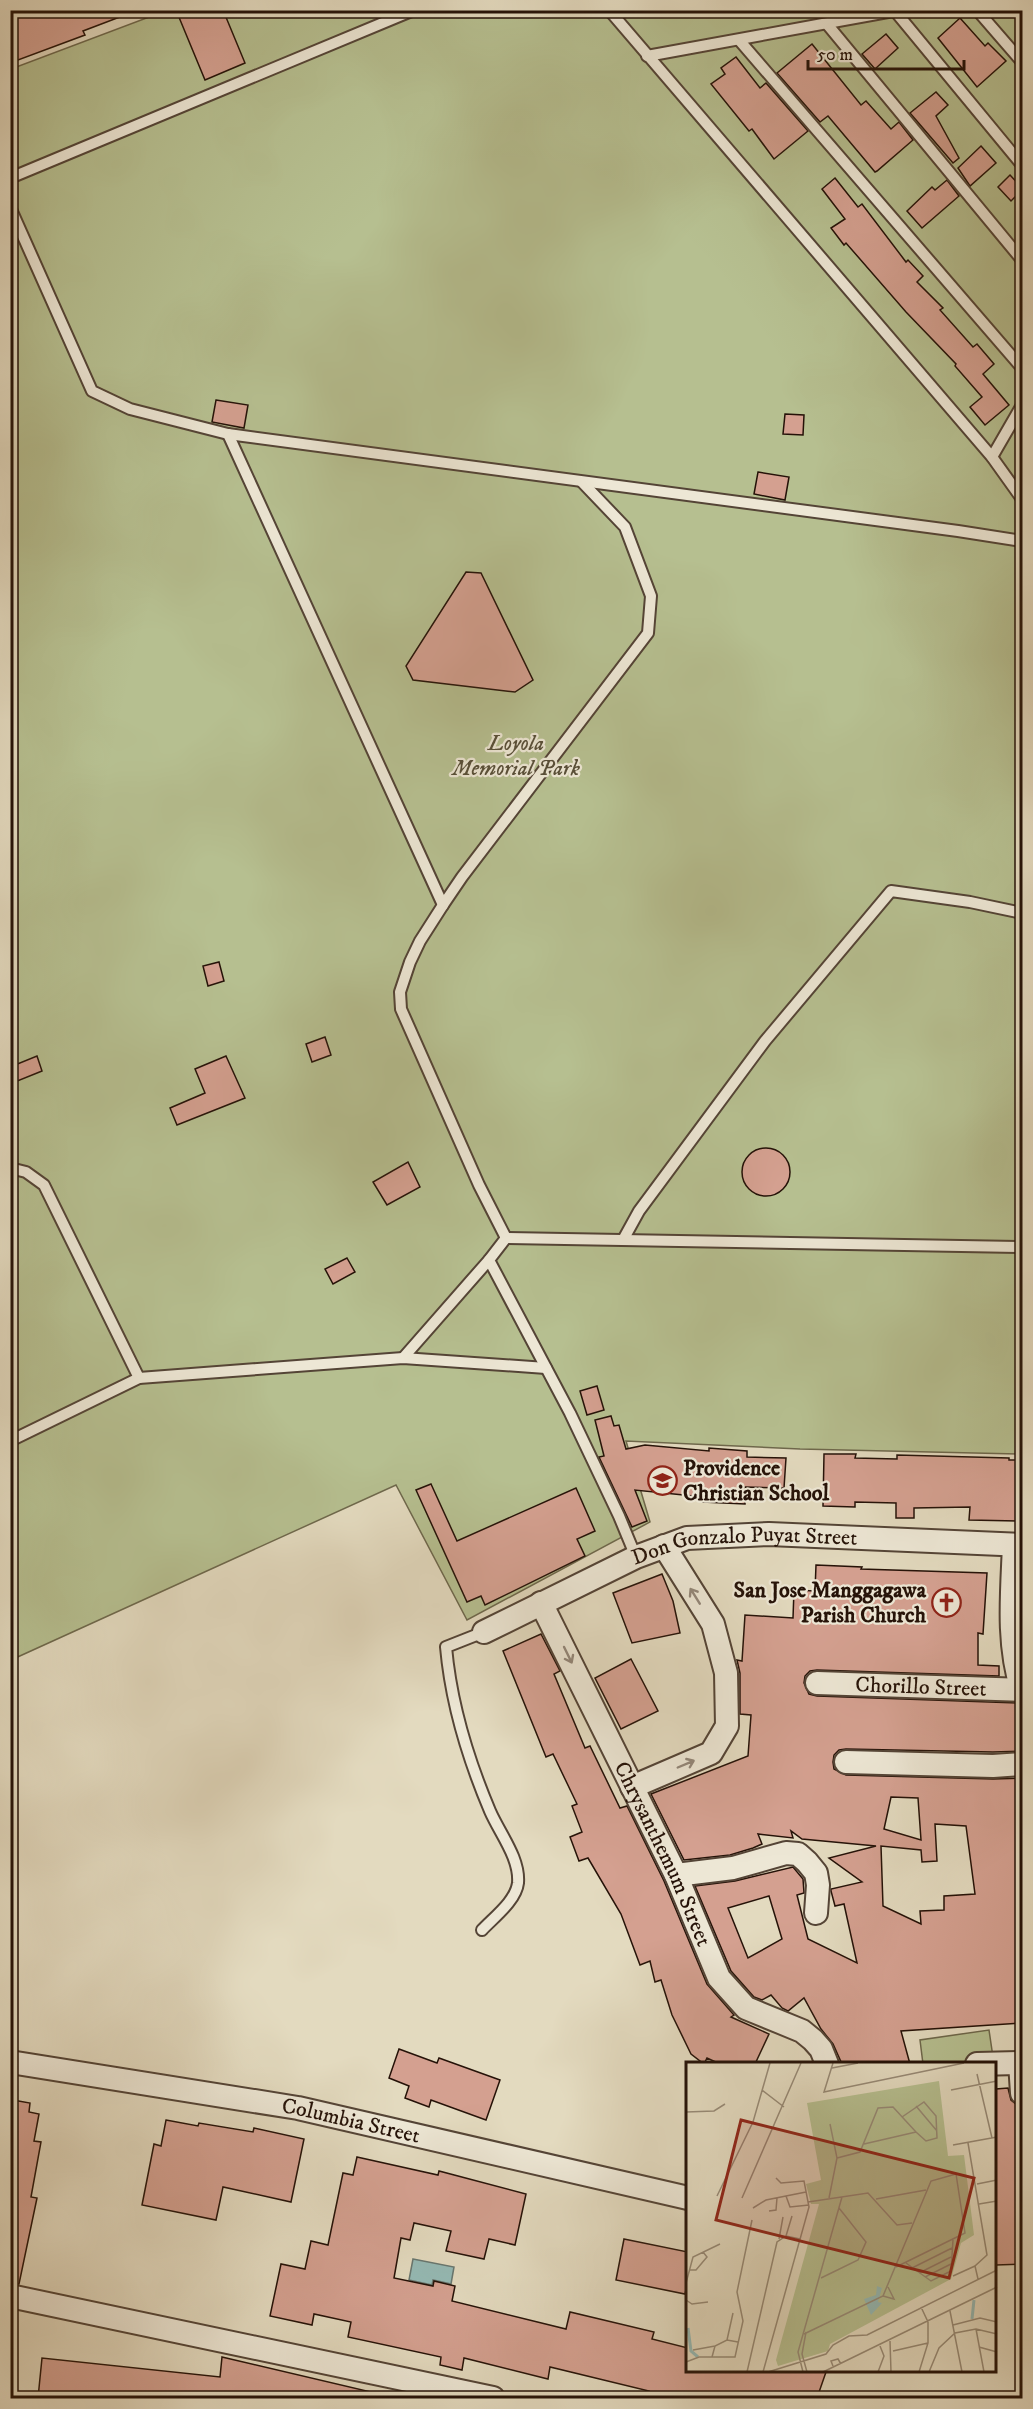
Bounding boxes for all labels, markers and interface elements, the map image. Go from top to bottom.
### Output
scale bar [808,33,964,71]
text: 50 m [817,44,853,66]
park label: Loyola Memorial Park [450,730,581,782]
place label: Providence Christian School [683,1455,829,1507]
school or university icon: Providence Christian School [646,1465,678,1497]
street label: Don Gonzalo Puyat Street [628,1520,858,1571]
place label: San Jose Manggagawa Parish Church [734,1577,927,1629]
church icon: San Jose Manggagawa Parish Church [931,1587,963,1619]
one-way arrow [689,1588,701,1605]
one-way arrow [562,1645,574,1663]
street label: Chorillo Street [855,1671,987,1702]
street label: Chrysanthemum Street [608,1757,718,1950]
one-way arrow [676,1758,695,1769]
inset map [686,2062,997,2373]
street label: Columbia Street [280,2092,423,2149]

